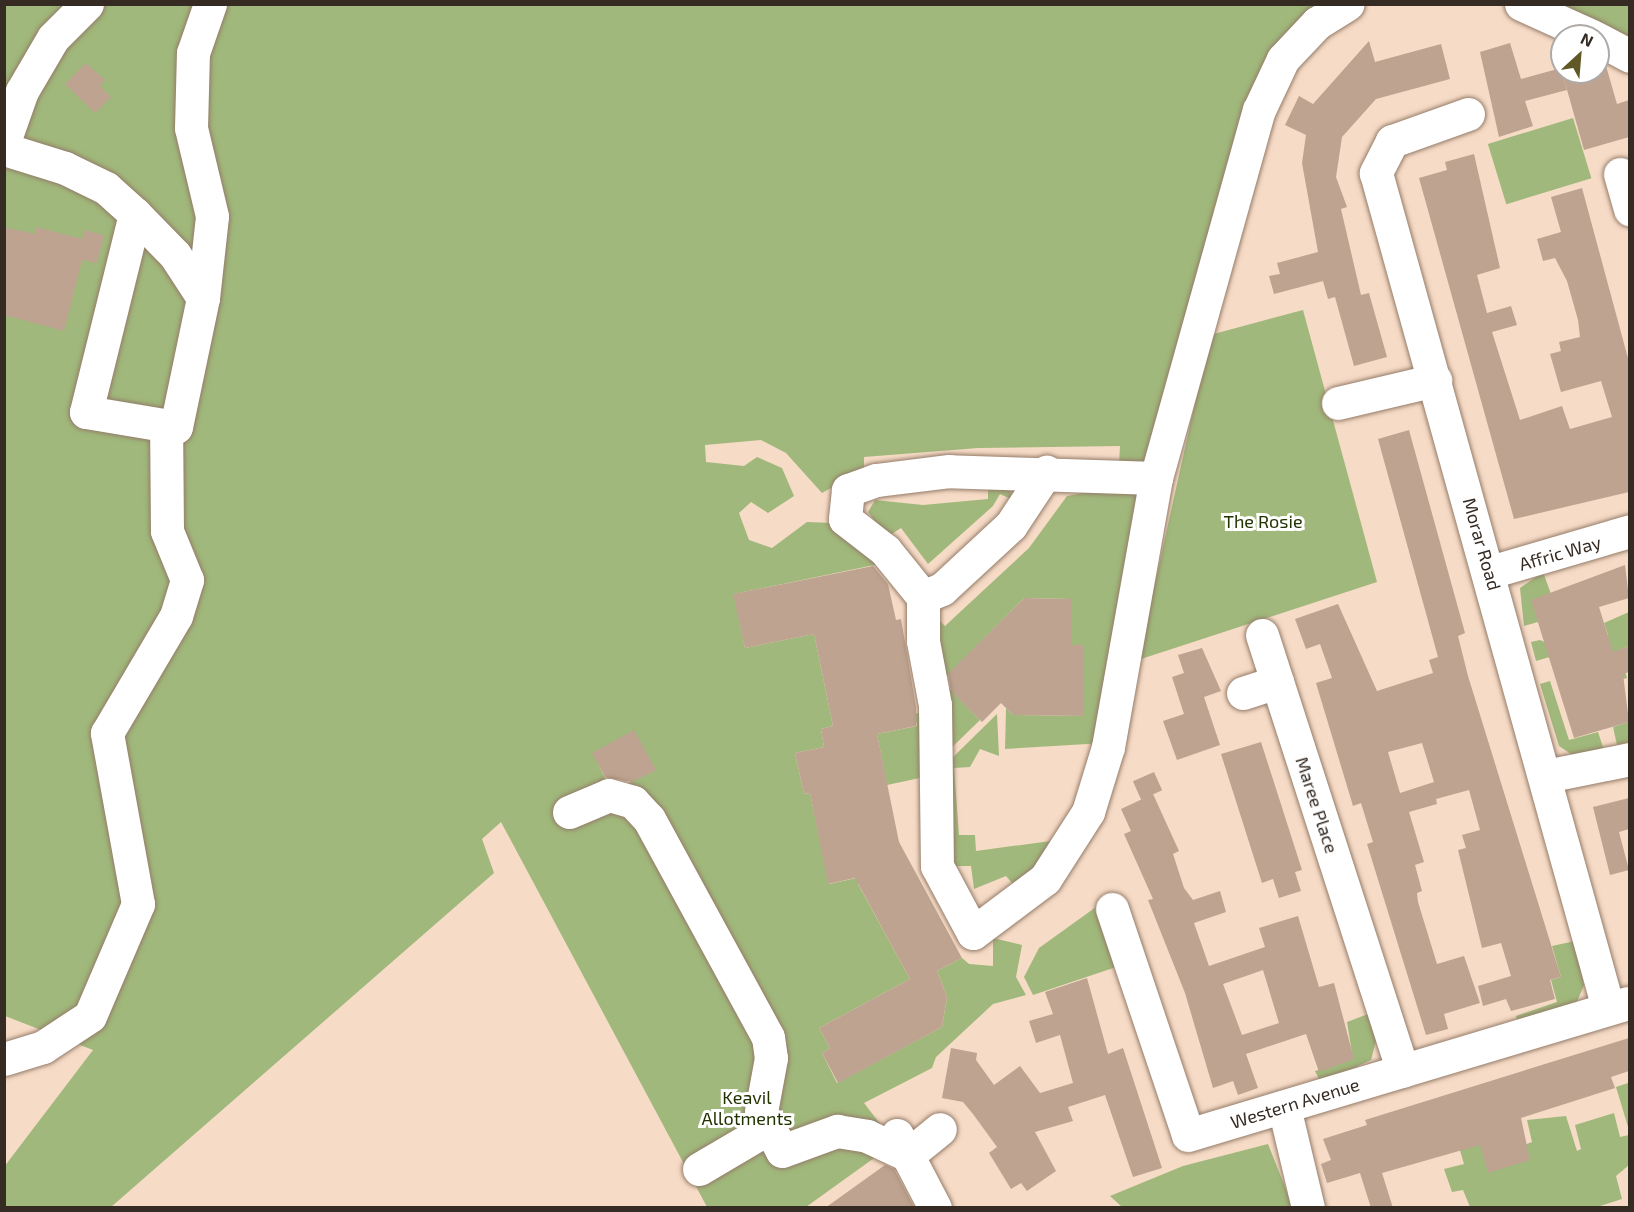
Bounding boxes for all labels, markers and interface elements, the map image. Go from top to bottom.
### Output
north arrow [1550,24,1610,84]
text: N [1578,28,1597,50]
street label: Morar Road [1458,495,1506,593]
park label: The Rosie [1223,510,1303,532]
street label: Affric Way [1516,531,1604,575]
street label: Maree Place [1291,754,1343,856]
street label: Western Avenue [1228,1073,1362,1133]
park label: Keavil Allotments [702,1087,792,1130]

